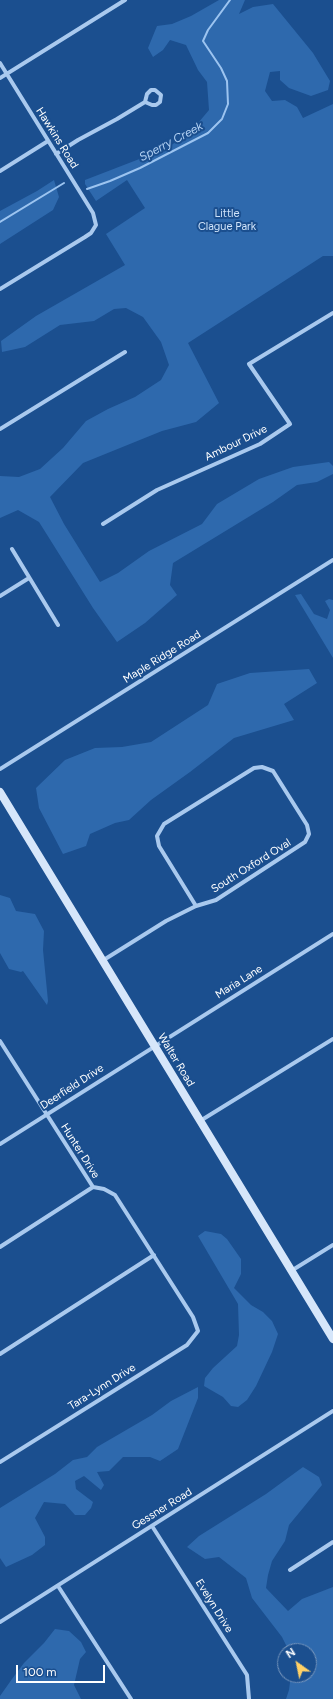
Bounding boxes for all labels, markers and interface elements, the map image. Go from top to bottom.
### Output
street label: Hawkins Road [33,105,81,171]
water label: Sperry Creek [137,119,205,165]
park label: Little Clague Park [198,207,256,233]
street label: Ambour Drive [203,422,269,464]
street label: Maple Ridge Road [121,628,203,686]
street label: South Oxford Oval [209,836,293,896]
street label: Maria Lane [213,962,265,1002]
street label: Walter Road [155,1031,197,1089]
street label: Deerfield Drive [38,1062,106,1112]
street label: Hunter Drive [58,1121,102,1181]
street label: Tara-Lynn Drive [66,1361,138,1413]
street label: Gessner Road [129,1485,195,1533]
street label: Evelyn Drive [192,1577,236,1635]
north arrow [277,1643,317,1683]
text: N [284,1646,298,1661]
scale bar [18,1657,107,1683]
text: 100 m [23,1665,57,1679]

